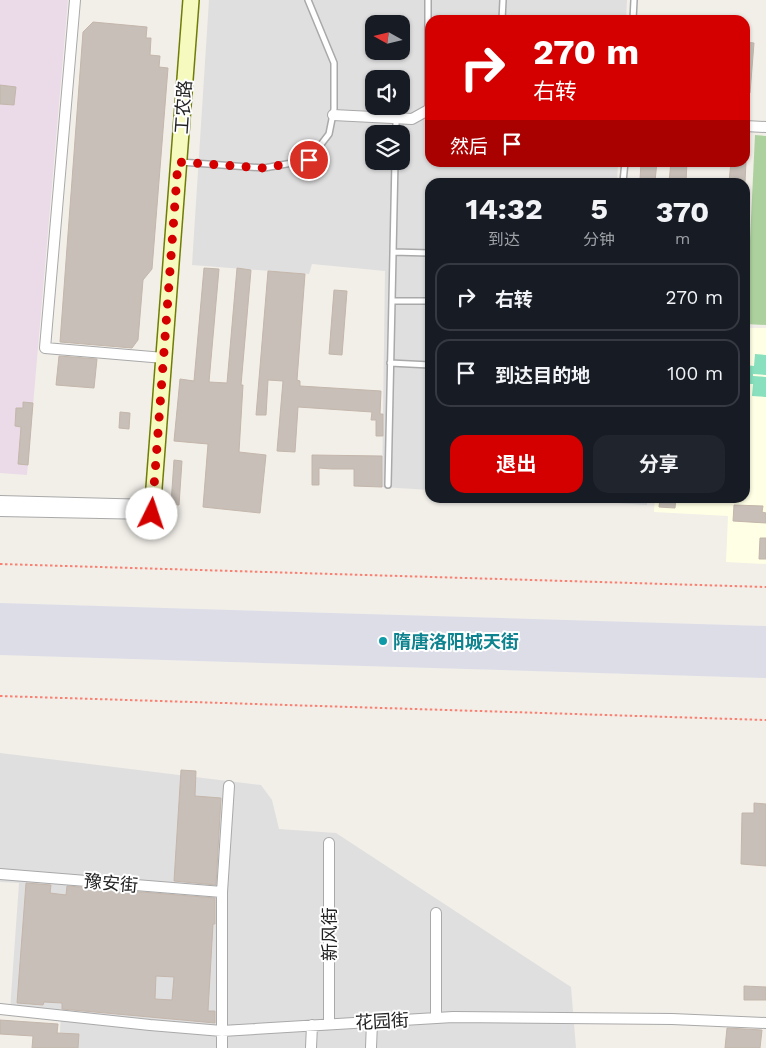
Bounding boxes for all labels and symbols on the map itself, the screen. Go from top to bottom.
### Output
north arrow [365,15,410,60]
street label: 工农路 [171,79,195,135]
pin [288,139,330,181]
position arrow [125,487,177,539]
place label: 隋唐洛阳城天街 [393,631,519,652]
marker: 隋唐洛阳城天街 [377,635,389,647]
street label: 豫安街 [83,870,139,896]
street label: 新风街 [319,907,340,961]
street label: 花园街 [354,1009,410,1033]

